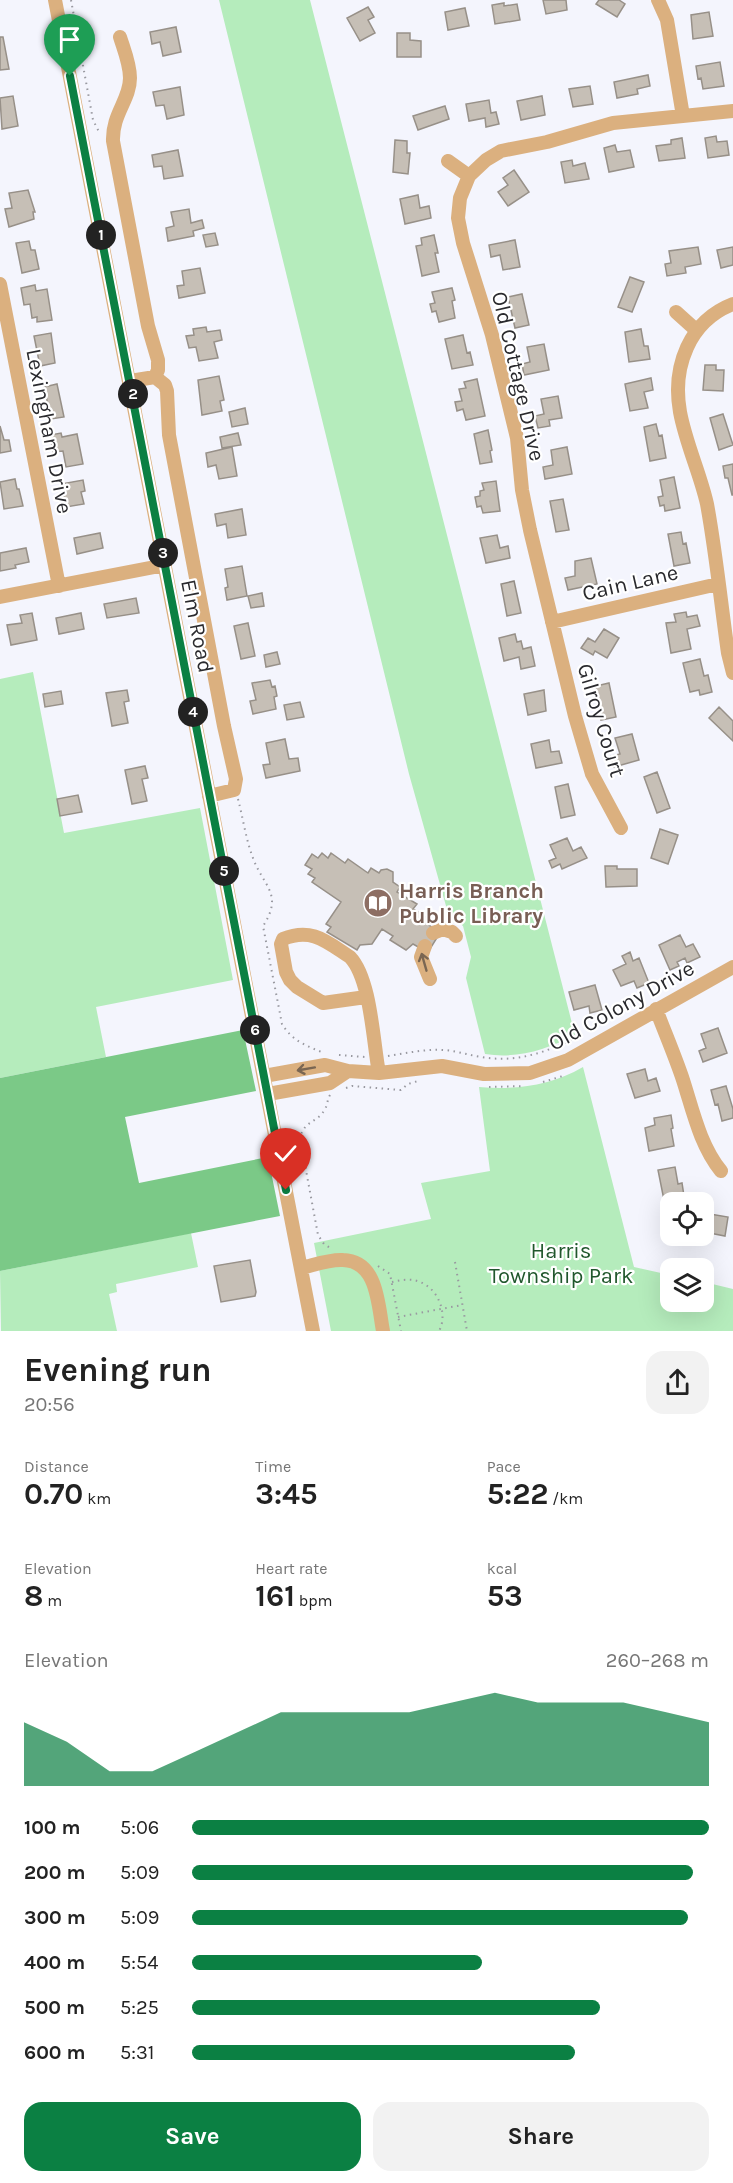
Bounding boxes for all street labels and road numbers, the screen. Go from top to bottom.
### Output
street label: Old Cottage Drive [486,289,550,463]
street label: Lexingham Drive [20,346,78,516]
street label: Cain Lane [580,559,681,607]
street label: Elm Road [175,577,219,675]
street label: Gilroy Court [571,660,631,780]
street label: Old Colony Drive [544,955,699,1057]

